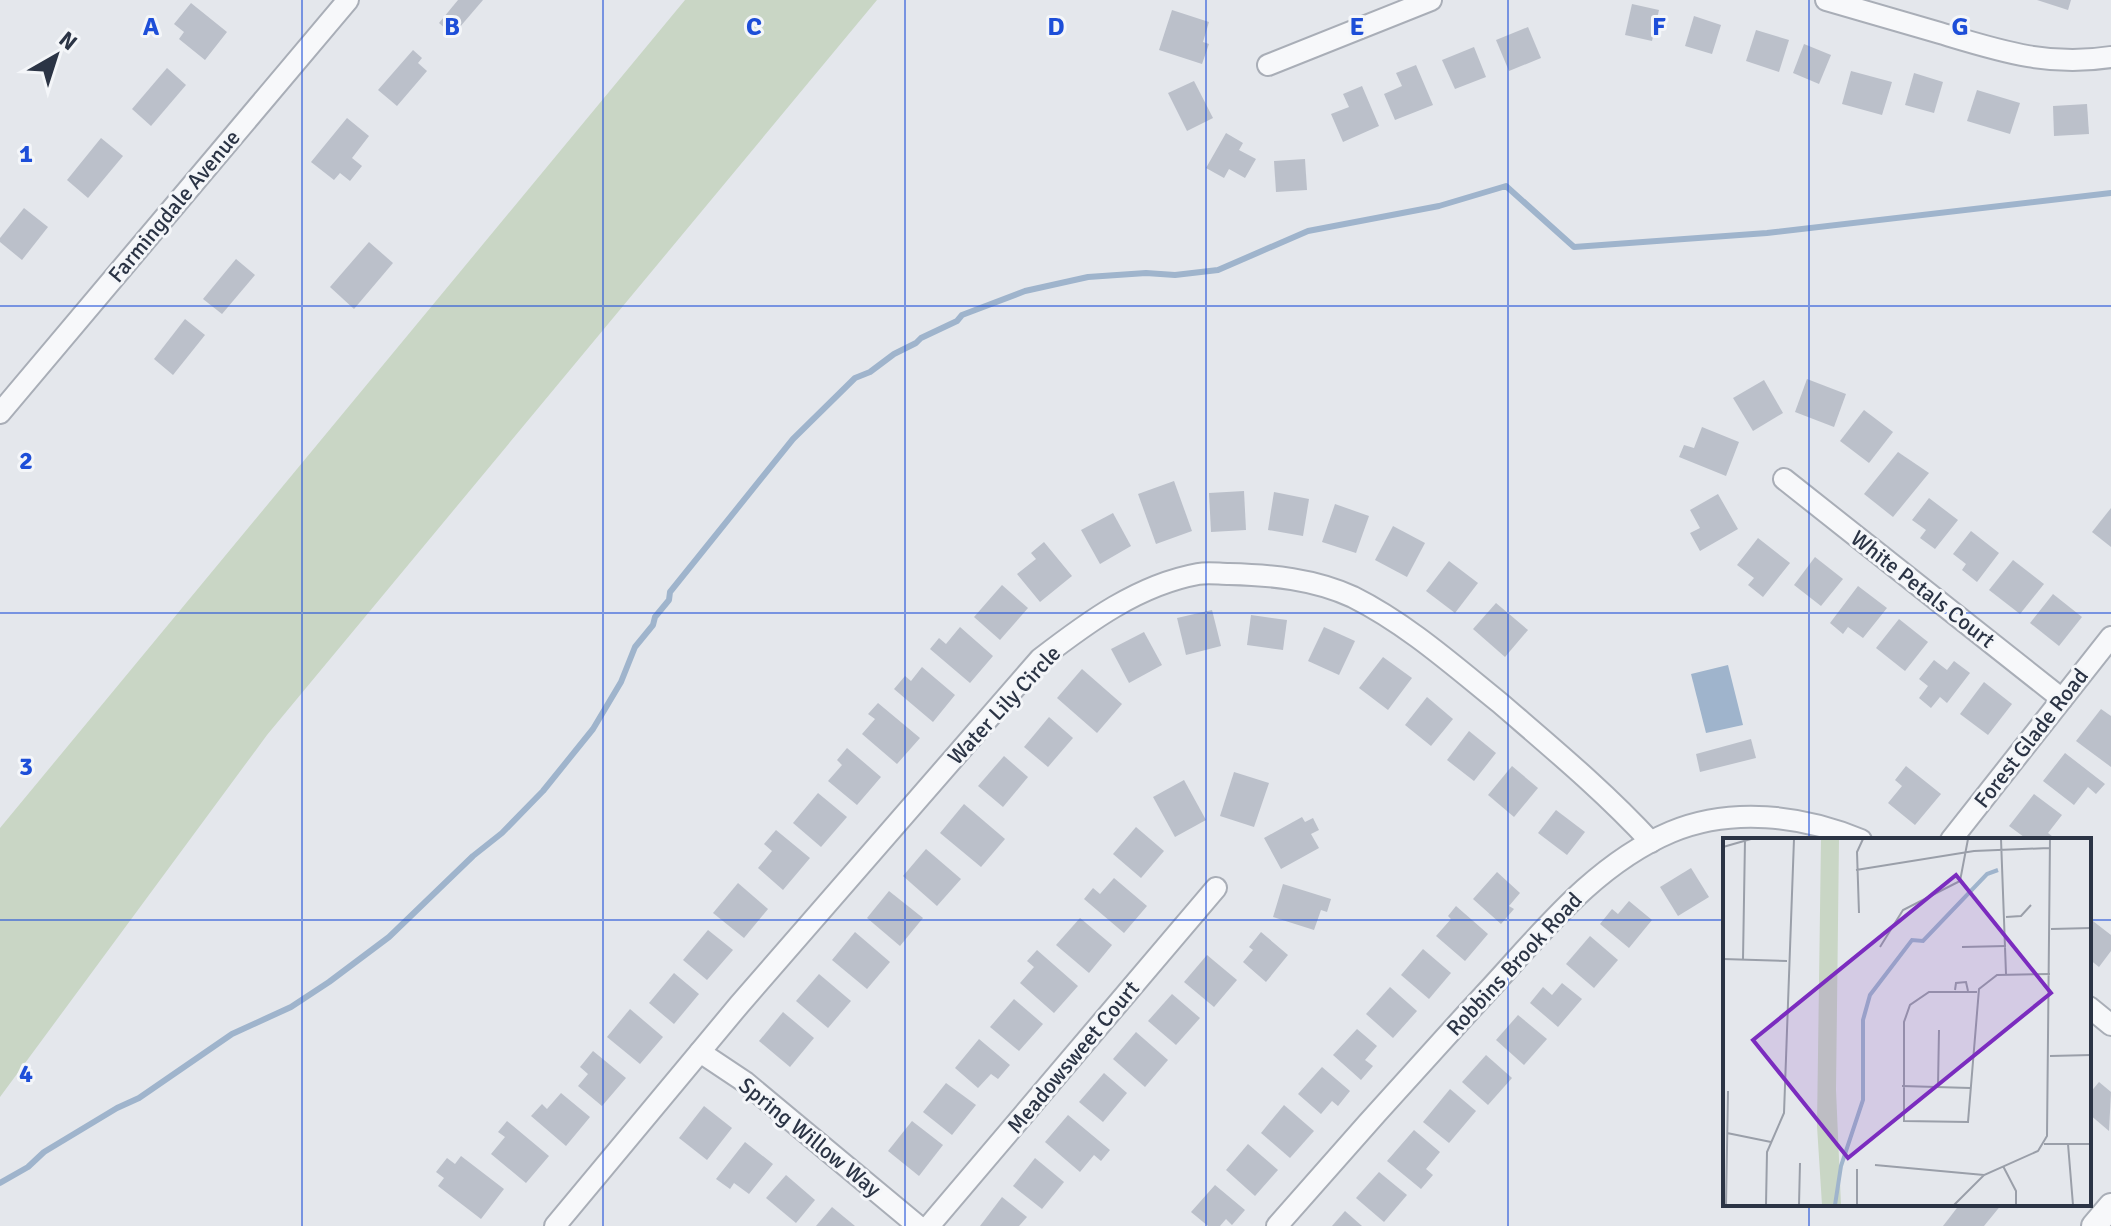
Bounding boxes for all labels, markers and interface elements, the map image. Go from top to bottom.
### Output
text: A [143,11,160,43]
text: B [444,11,460,43]
text: C [746,11,762,43]
text: D [1047,11,1065,43]
text: E [1350,11,1364,43]
text: F [1652,11,1666,43]
text: G [1951,11,1969,43]
north arrow [16,16,96,96]
text: N [54,26,83,56]
street label: Farmingdale Avenue [102,124,246,288]
text: 1 [19,138,33,170]
text: 2 [19,445,33,477]
street label: White Petals Court [1846,524,2001,654]
street label: Water Lily Circle [942,640,1066,770]
street label: Forest Glade Road [1968,663,2094,813]
text: 3 [19,751,33,783]
inset map [1723,838,2091,1206]
street label: Robbins Brook Road [1441,887,1587,1041]
street label: Meadowsweet Court [1001,975,1145,1139]
text: 4 [19,1058,33,1090]
street label: Spring Willow Way [734,1071,887,1203]

